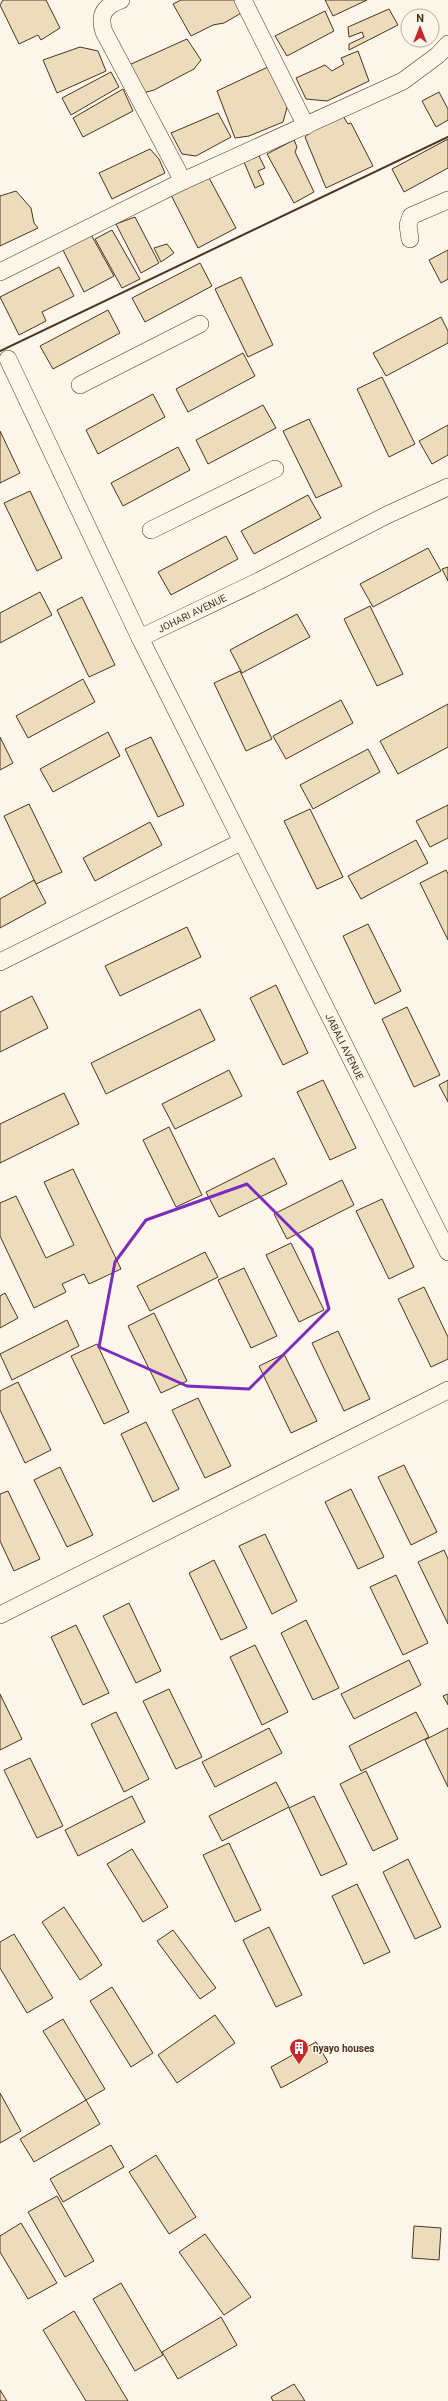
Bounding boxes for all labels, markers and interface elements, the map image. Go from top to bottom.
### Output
north arrow [400,8,440,48]
text: N [416,12,424,25]
street label: JOHARI AVENUE [156,592,229,635]
street label: JABALI AVENUE [323,1012,366,1082]
building icon: nyayo houses [288,2037,310,2065]
place label: nyayo houses [313,2043,374,2054]

